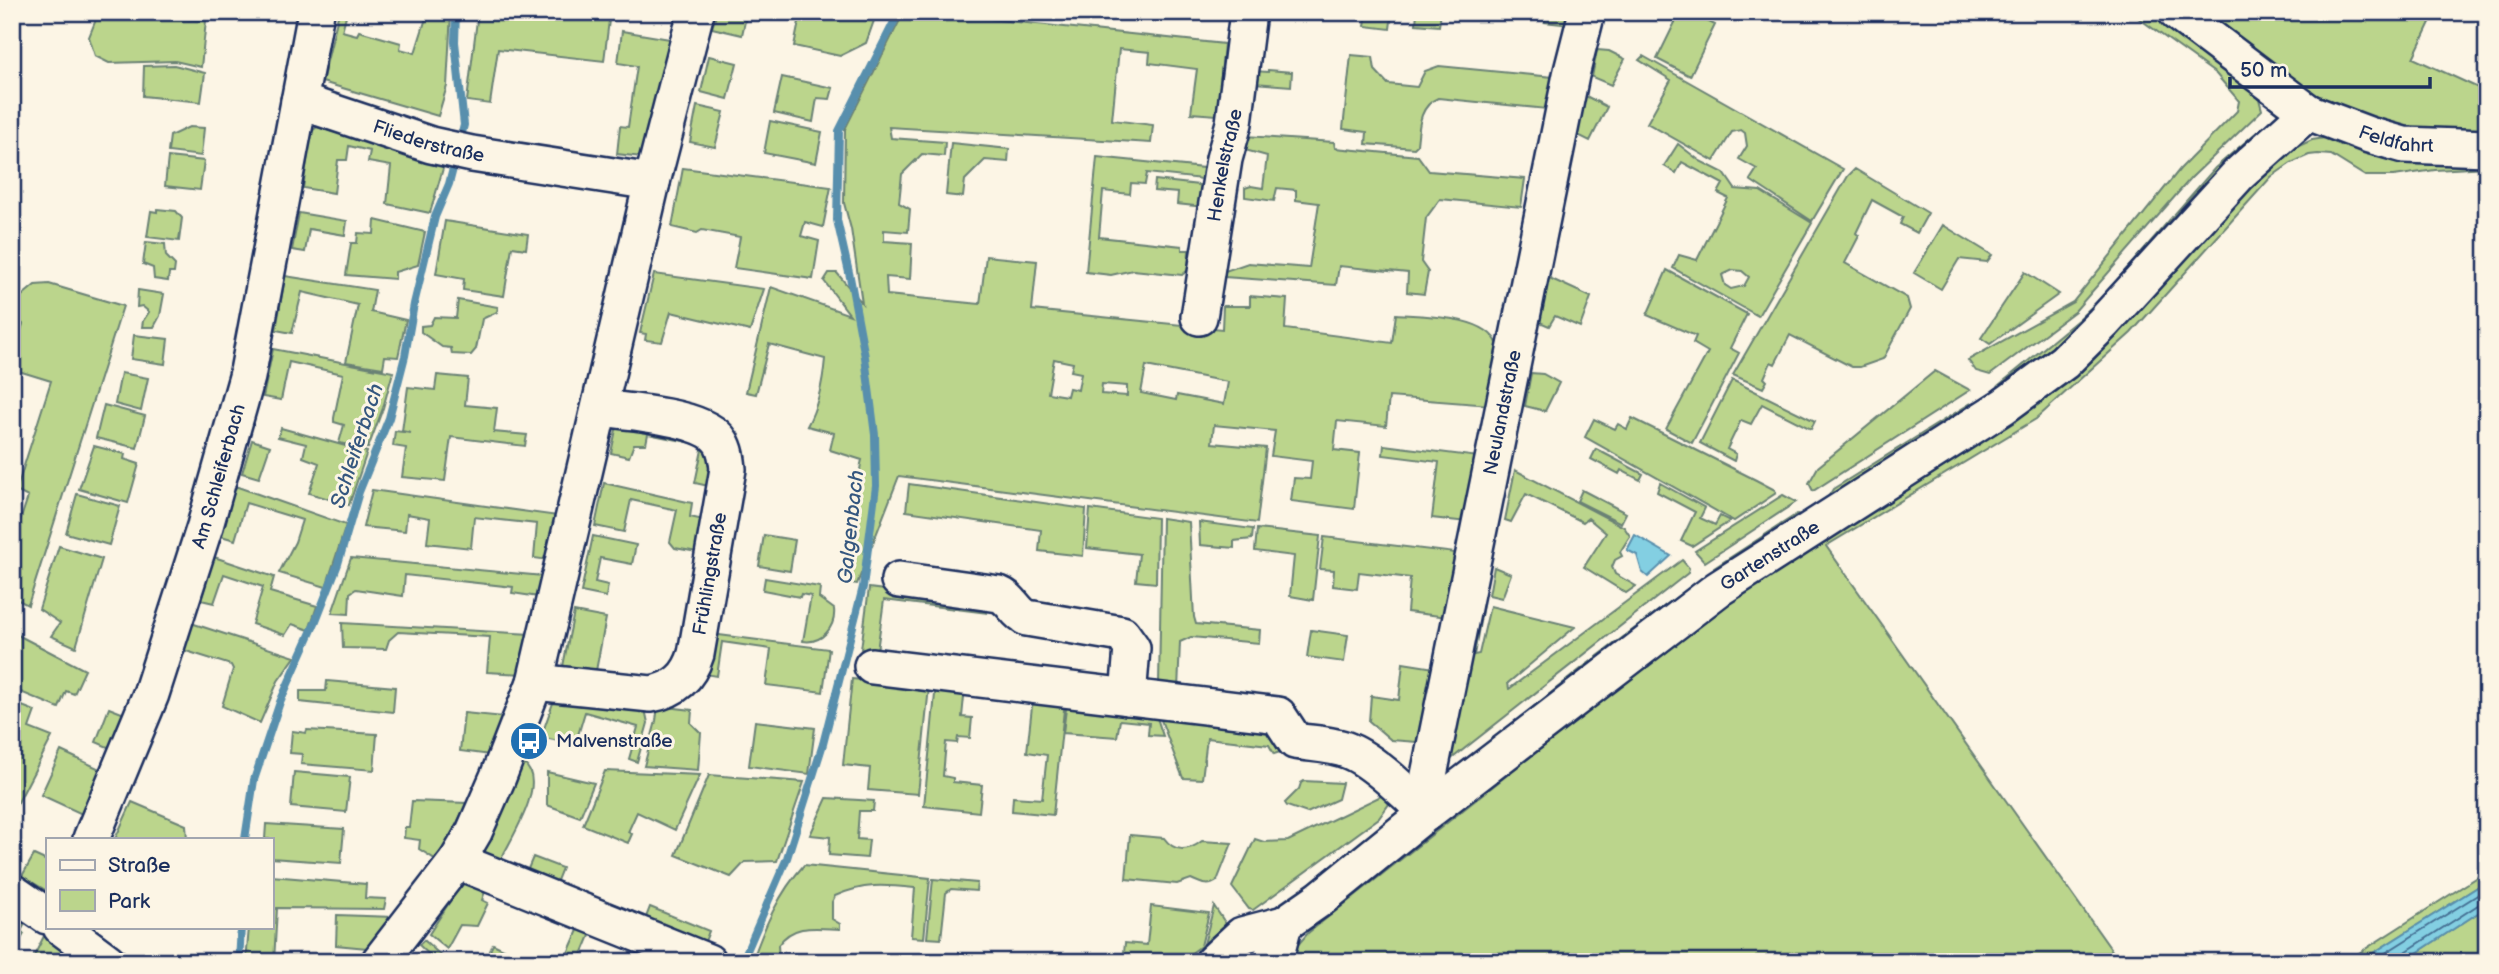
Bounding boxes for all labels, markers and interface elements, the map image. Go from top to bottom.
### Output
scale bar [2230,46,2429,90]
text: 50 m [2240,58,2287,83]
street label: Henkelstraße [1203,108,1247,223]
street label: Fliederstraße [370,115,486,167]
street label: Feldfahrt [2355,121,2434,158]
street label: Neulandstraße [1479,348,1526,477]
water label: Schleiferbach [325,380,389,512]
street label: Am Schleiferbach [187,401,250,552]
water label: Galgenbach [833,468,869,585]
street label: Frühlingstraße [688,511,732,637]
street label: Gartenstraße [1716,515,1824,596]
bus stop icon: Malvenstraße [508,720,550,762]
place label: Malvenstraße [556,730,673,753]
legend [46,838,273,928]
text: Straße [108,853,170,878]
text: Park [108,889,151,914]

